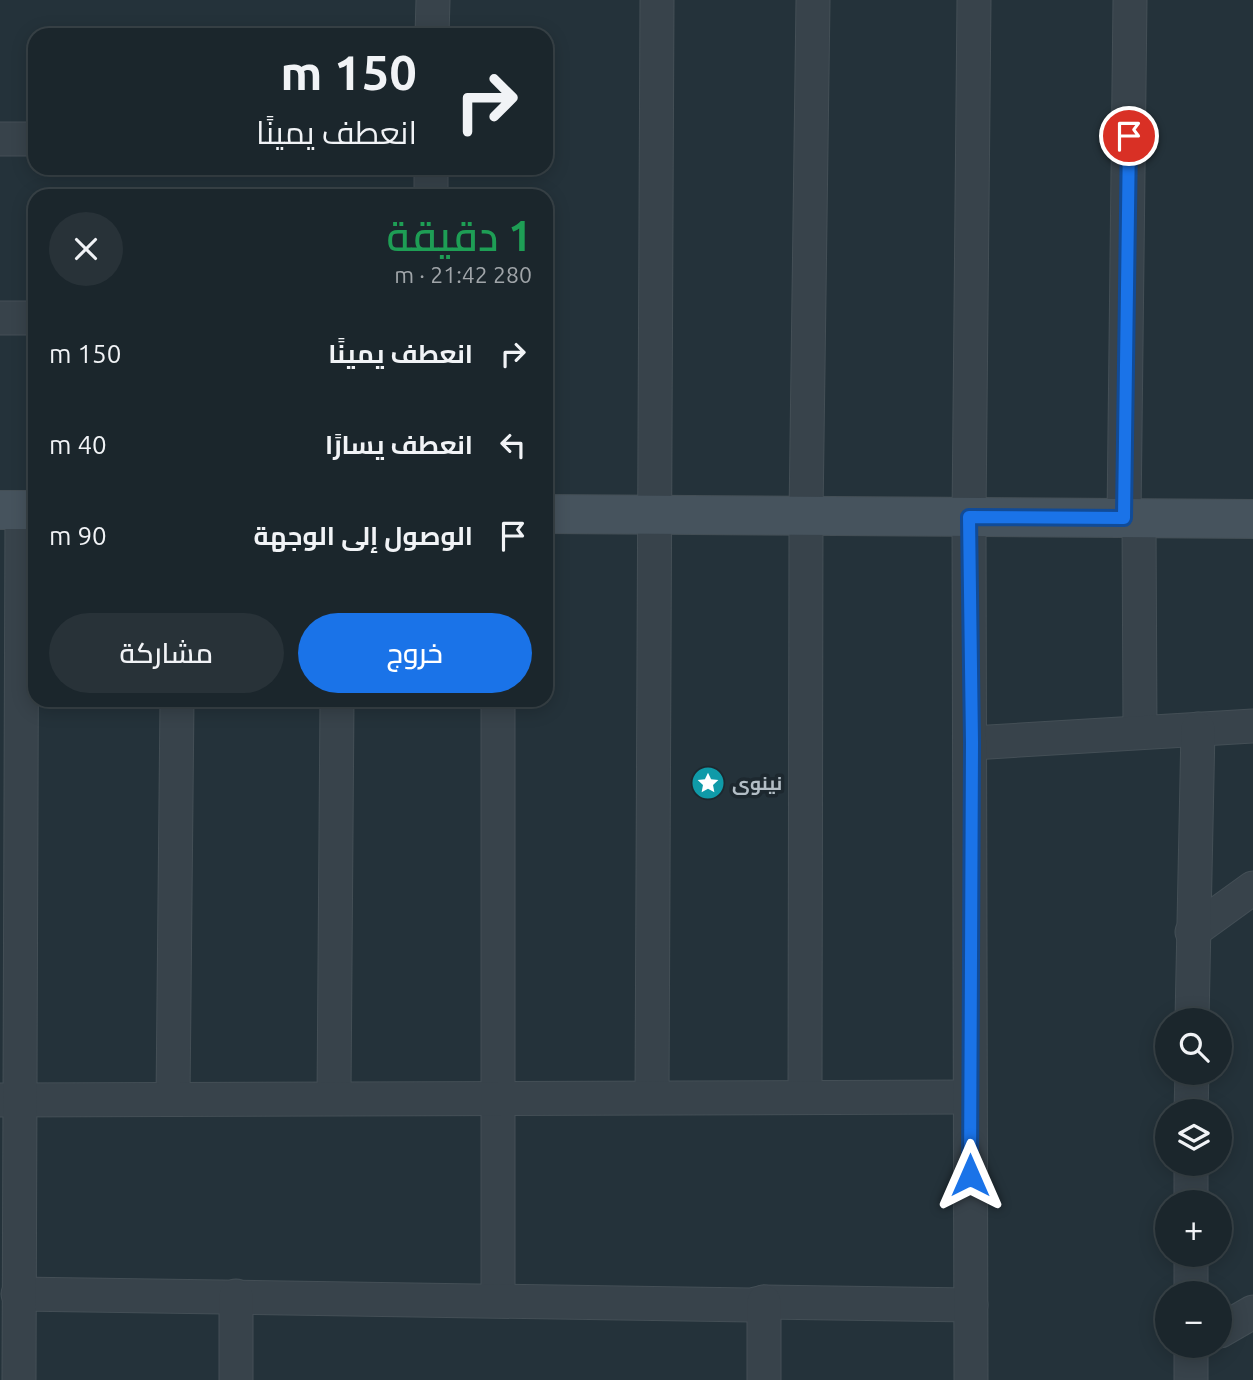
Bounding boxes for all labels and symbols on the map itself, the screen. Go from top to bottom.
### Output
pin [1099,106,1159,166]
place icon: نينوى [689,764,727,802]
place label: نينوى [732,772,782,795]
position arrow [933,1138,1007,1212]

